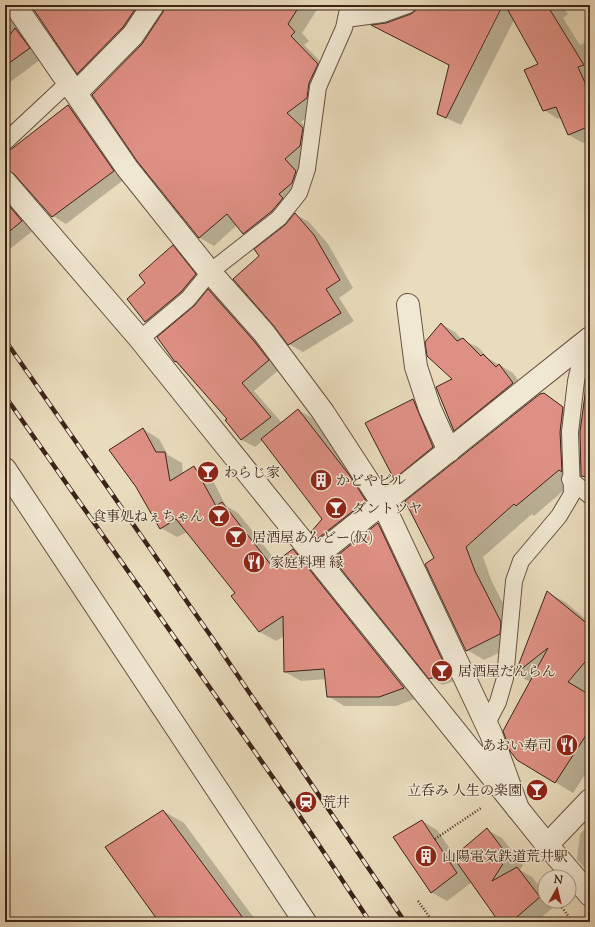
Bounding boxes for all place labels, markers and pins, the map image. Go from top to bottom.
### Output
bar icon: わらじ家 [195,459,221,485]
place label: わらじ家 [224,464,280,484]
building icon: かどやビル [308,467,334,493]
place label: かどやビル [336,472,406,492]
bar icon: ダントツヤ [323,495,349,521]
place label: ダントツヤ [352,500,422,520]
bar icon: 食事処ねぇちゃん [206,503,232,529]
place label: 食事処ねぇちゃん [92,508,204,528]
bar icon: 居酒屋あんどー(仮) [223,524,249,550]
place label: 居酒屋あんどー(仮) [252,529,373,549]
restaurant icon: 家庭料理 縁 [241,549,267,575]
place label: 家庭料理 縁 [270,554,344,574]
bar icon: 居酒屋だんらん [429,658,455,684]
place label: 居酒屋だんらん [458,663,556,683]
restaurant icon: あおい寿司 [554,732,580,758]
place label: あおい寿司 [482,737,552,757]
bar icon: 立呑み 人生の楽園 [524,777,550,803]
place label: 立呑み 人生の楽園 [407,782,522,802]
station icon: 荒井 [293,789,319,815]
place label: 荒井 [322,794,350,814]
building icon: 山陽電気鉄道荒井駅 [413,843,439,869]
place label: 山陽電気鉄道荒井駅 [442,848,568,868]

